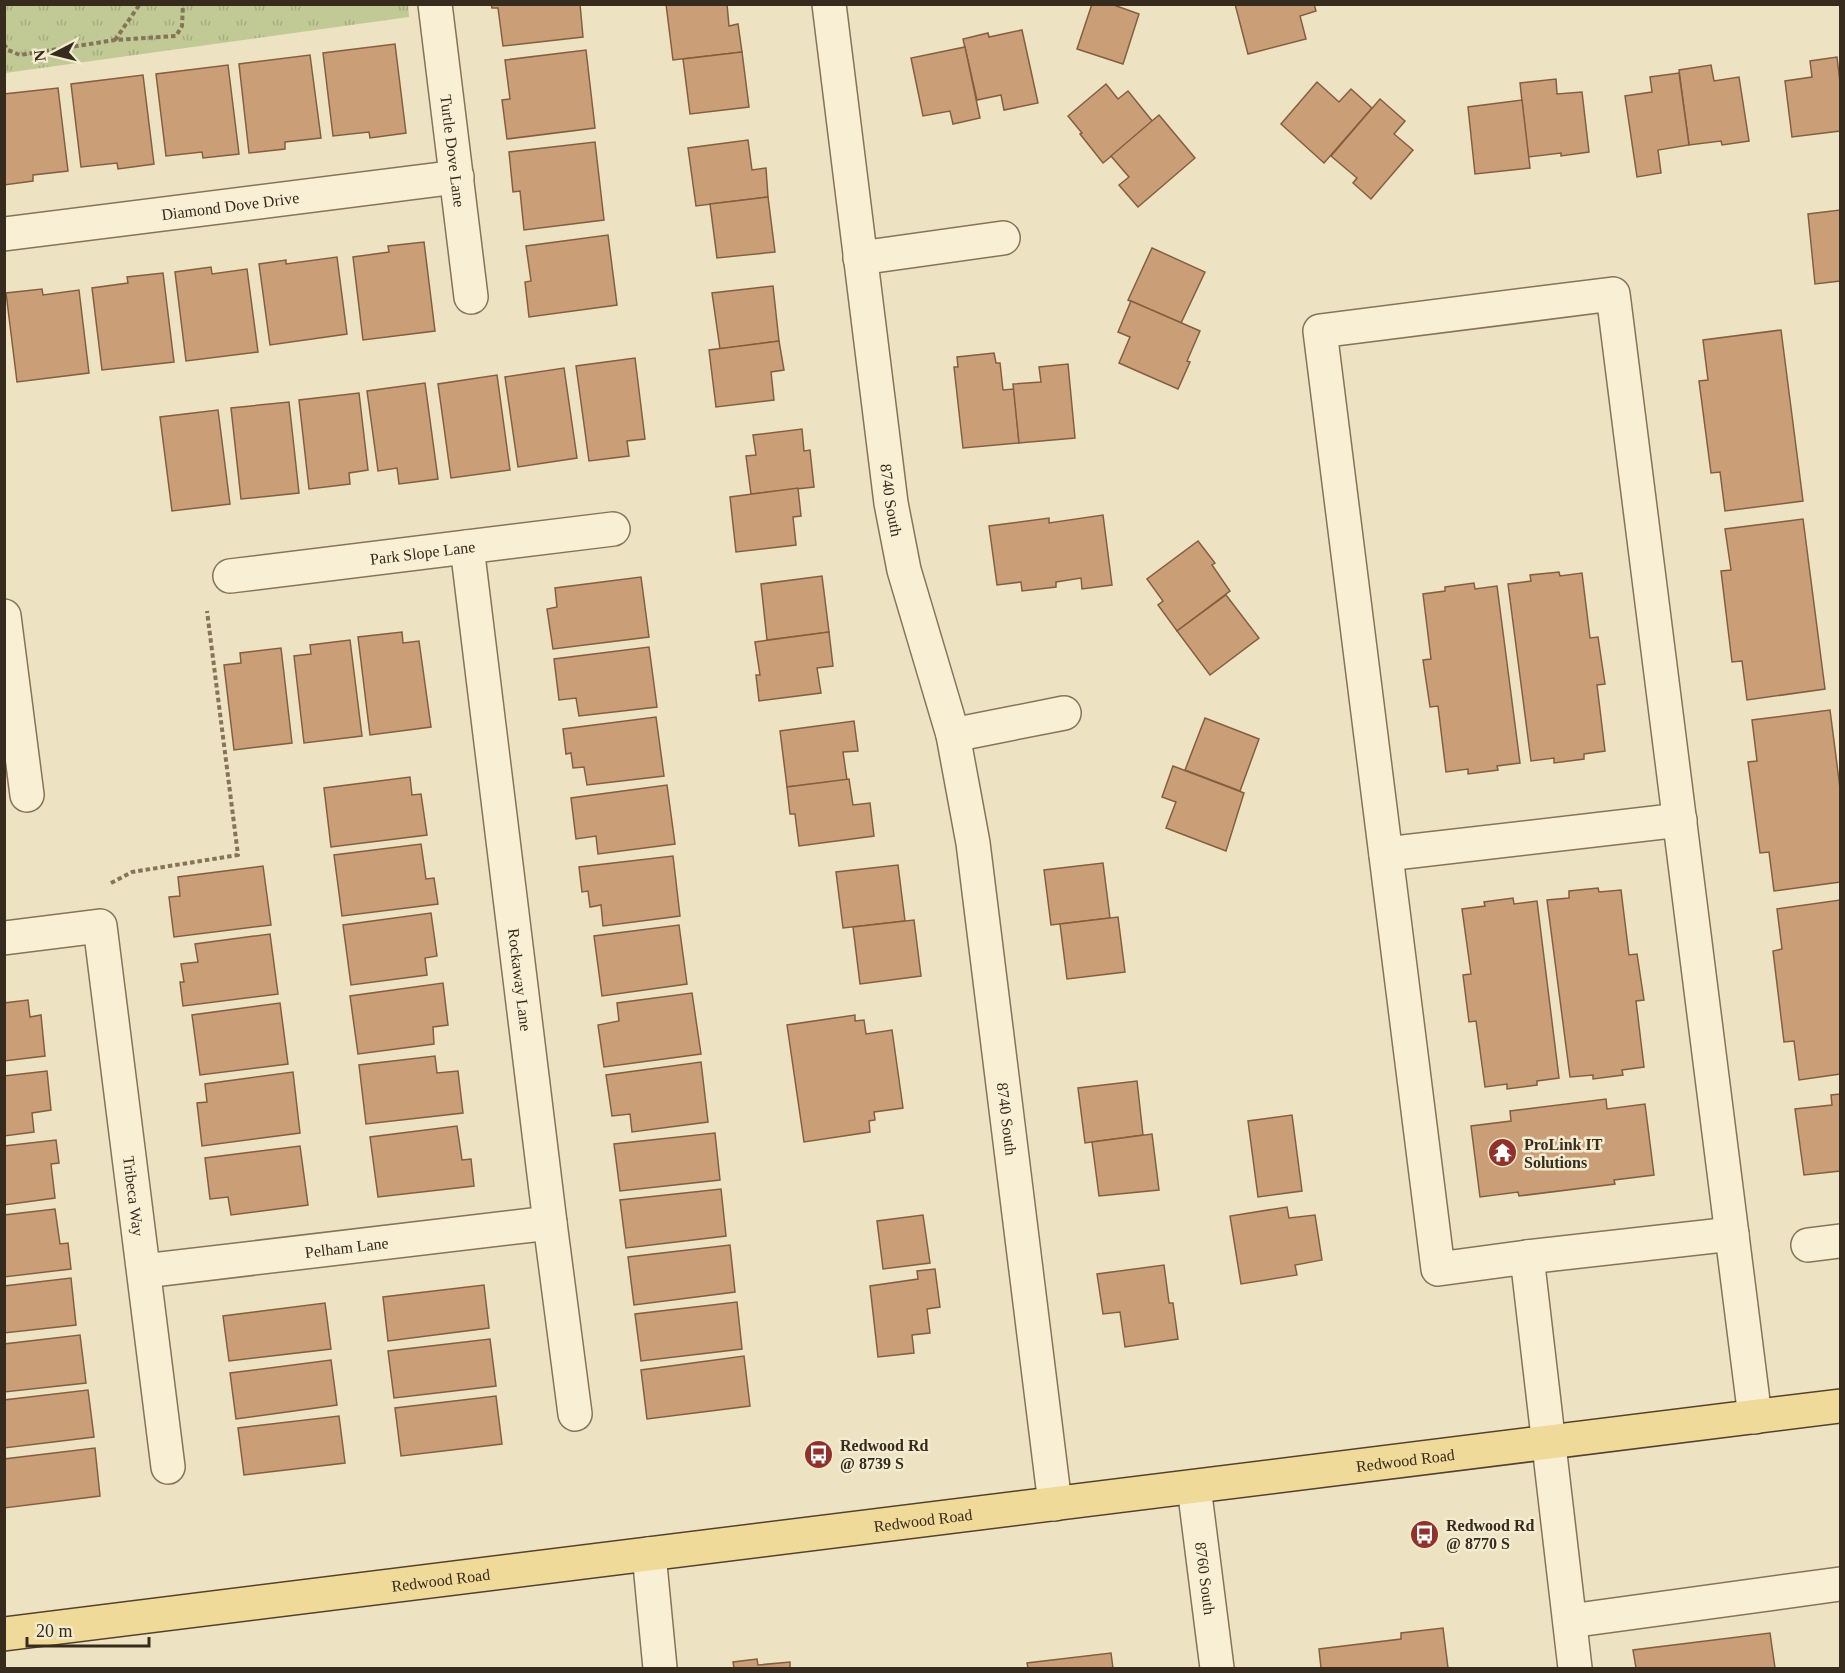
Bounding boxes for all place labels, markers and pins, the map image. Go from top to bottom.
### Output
place label: ProLink IT Solutions [1524,1136,1603,1171]
temple icon: ProLink IT Solutions [1487,1137,1519,1169]
place label: Redwood Rd @ 8739 S [840,1437,929,1473]
bus stop icon: Redwood Rd @ 8739 S [803,1438,835,1470]
place label: Redwood Rd @ 8770 S [1446,1517,1535,1553]
bus stop icon: Redwood Rd @ 8770 S [1409,1518,1441,1550]

